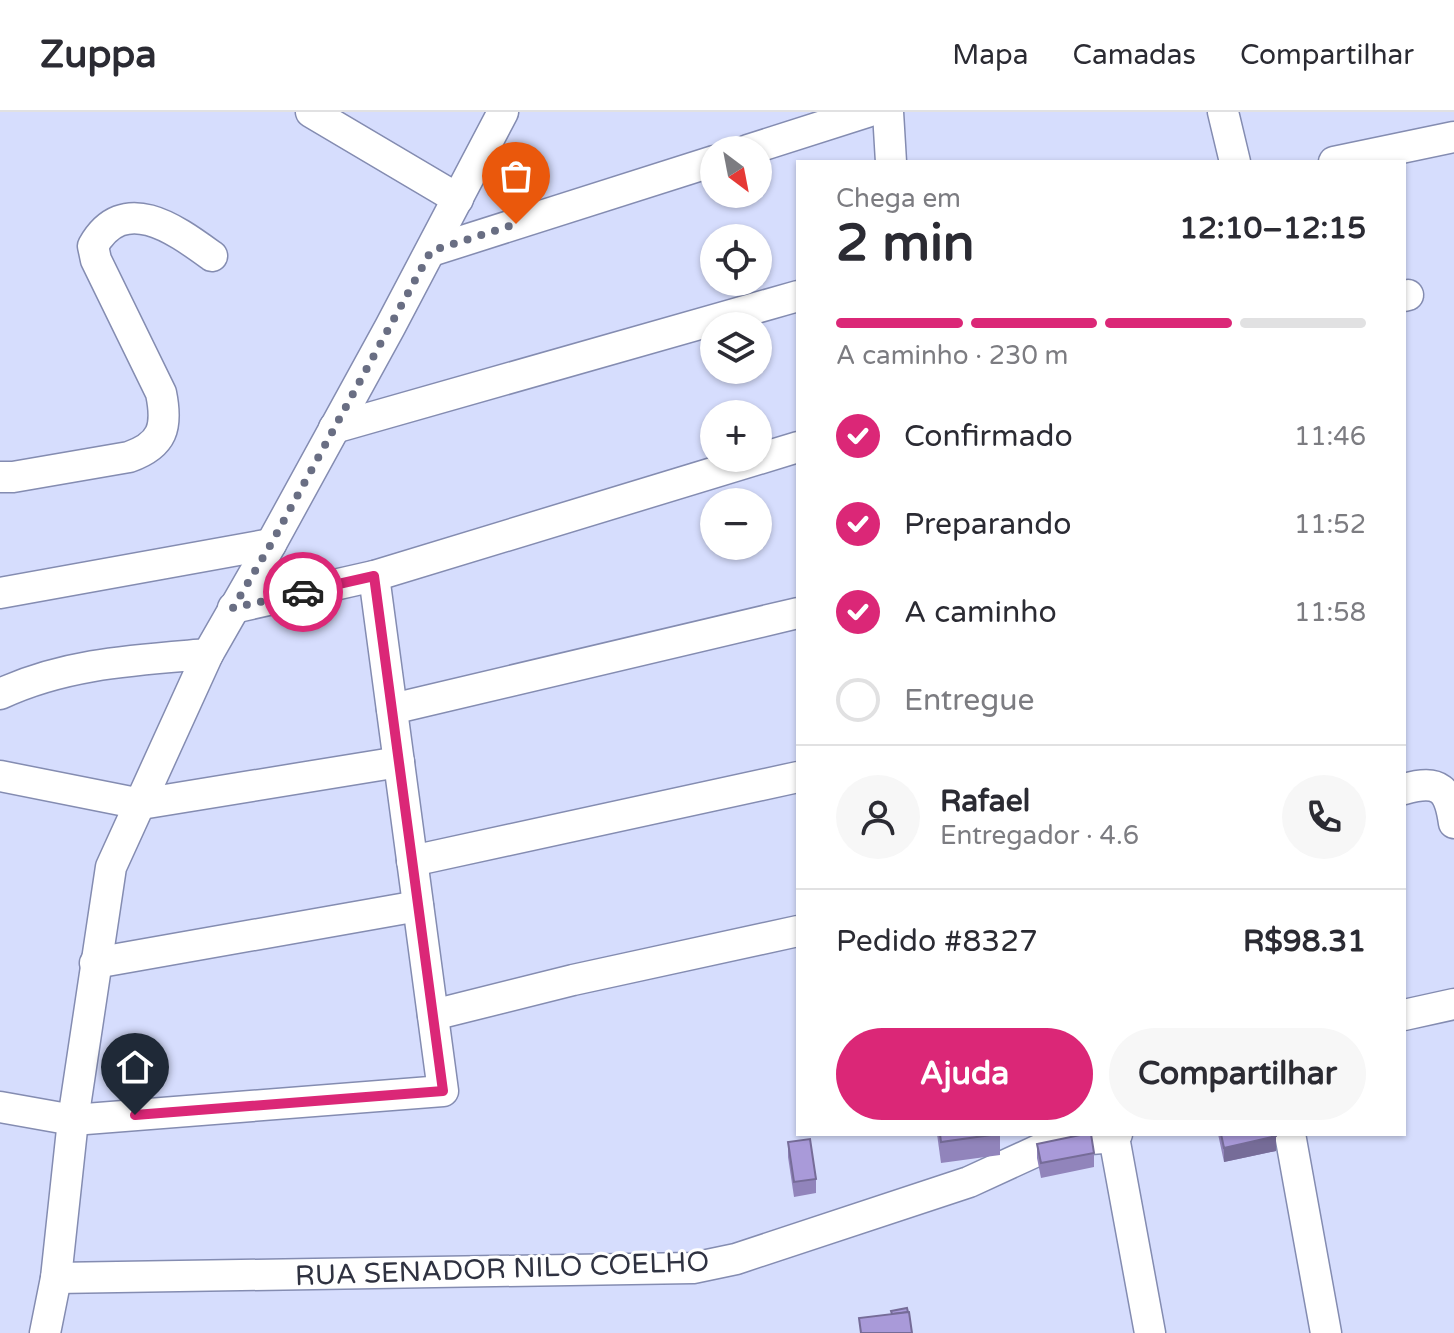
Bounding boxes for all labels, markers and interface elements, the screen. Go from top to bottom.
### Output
text: Zuppa [40,32,157,78]
text: Mapa [952,38,1028,72]
text: Camadas [1072,38,1196,72]
text: Compartilhar [1240,38,1414,72]
north arrow [700,136,772,208]
map controls [700,136,772,560]
pin [482,142,550,224]
icon: bag [494,154,538,198]
text: Chega em [836,183,961,214]
text: 12:10–12:15 [1179,210,1366,247]
text: 2 min [836,212,975,275]
button: locate [700,224,772,296]
button: layers [700,312,772,384]
text: A caminho · 230 m [836,340,1068,371]
button: + [700,400,772,472]
icon: check [836,414,880,458]
text: Confirmado [904,418,1073,455]
text: 11:46 [1294,421,1366,452]
button: − [700,488,772,560]
icon: check [836,502,880,546]
text: Preparando [904,506,1072,543]
text: 11:52 [1294,509,1366,540]
courier [263,552,343,632]
icon: car [281,570,325,614]
icon: check [836,590,880,634]
text: A caminho [904,594,1057,631]
text: 11:58 [1294,597,1366,628]
text: Entregue [904,682,1035,719]
button: person [836,775,920,859]
button: phone [1282,775,1366,859]
text: Rafael [940,783,1030,820]
text: Entregador · 4.6 [940,820,1139,851]
text: Pedido #8327 [836,923,1038,960]
text: R$98.31 [1243,923,1366,960]
button: Ajuda [836,1028,1093,1120]
button: Compartilhar [1109,1028,1366,1120]
pin [101,1033,169,1115]
icon: home [113,1045,157,1089]
street label: RUA SENADOR NILO COELHO [294,1245,710,1293]

